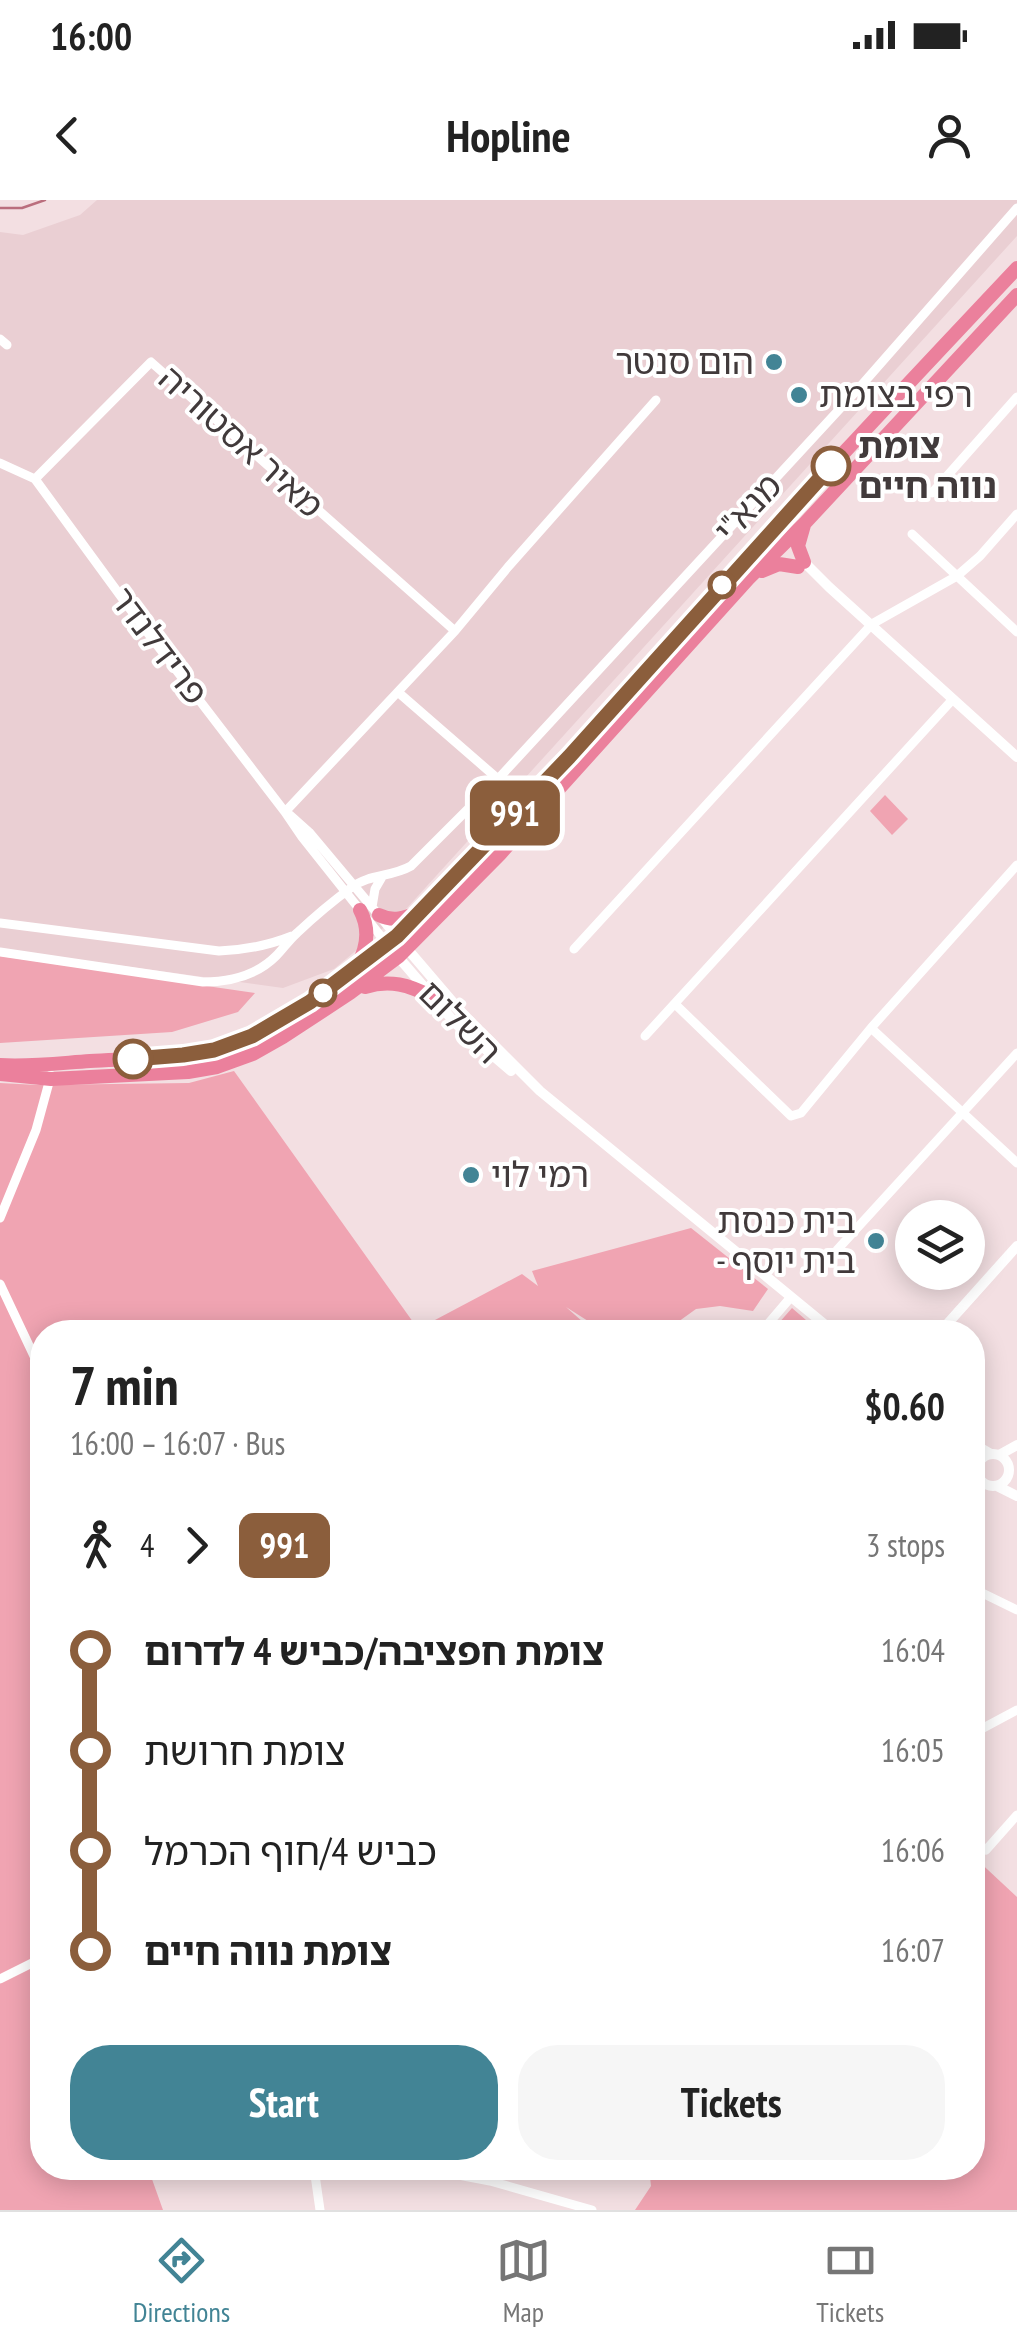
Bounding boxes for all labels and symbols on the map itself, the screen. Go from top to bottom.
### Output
place label: הום סנטר [615,338,754,384]
marker: הום סנטר [763,351,785,373]
street label: מאיר אסטוריה [150,355,334,527]
place label: רפי בצומת [819,371,973,417]
marker: רפי בצומת [788,384,810,406]
place label: צומת נווה חיים [858,422,997,508]
marker: צומת נווה חיים [812,447,850,485]
street label: מנא"י [704,463,791,552]
unlabelled marker [709,572,735,598]
street label: פרידלנדר [100,577,219,714]
line badge: 991 [458,780,572,846]
street label: השלום [409,970,512,1073]
unlabelled marker [310,980,336,1006]
unlabelled marker [114,1040,152,1078]
place label: רמי לוי [491,1151,589,1197]
marker: רמי לוי [460,1164,482,1186]
place label: בית כנסת - בית יוסף [716,1197,856,1283]
marker: בית כנסת - בית יוסף [865,1230,887,1252]

